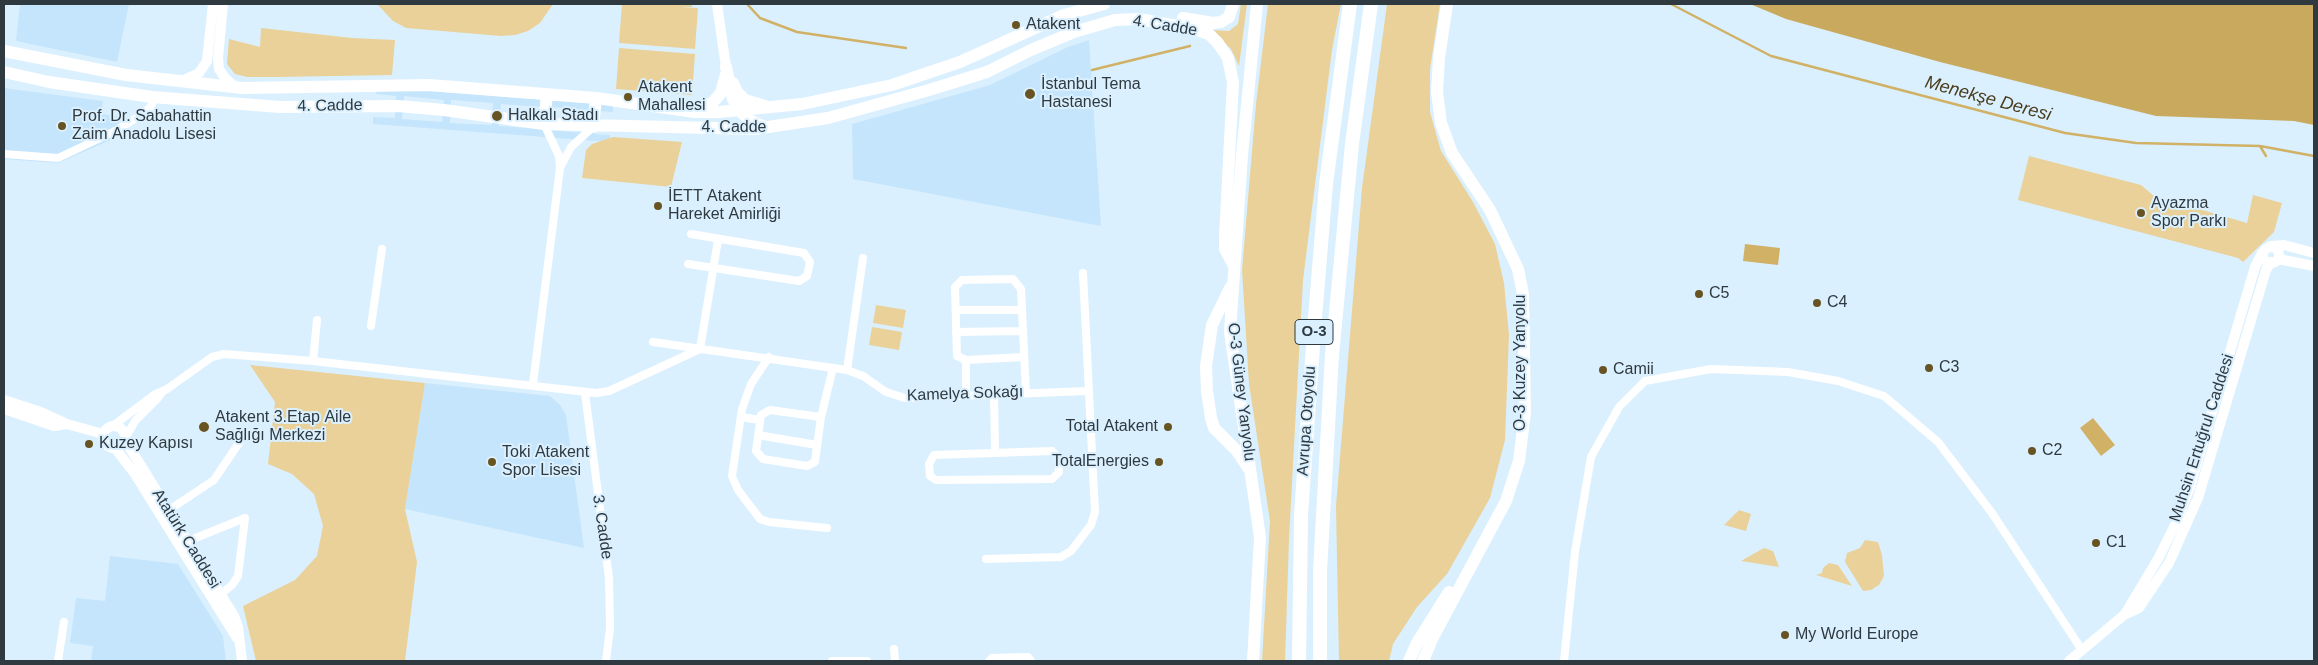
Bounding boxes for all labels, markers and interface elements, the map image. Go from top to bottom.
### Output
street label: 4. Cadde [1131,11,1199,41]
place label: Atakent [1026,15,1080,35]
marker: Atakent [1010,19,1022,31]
water label: Menekşe Deresi [1922,72,2054,126]
place label: İstanbul Tema Hastanesi [1041,75,1141,113]
place label: Atakent Mahallesi [638,78,706,116]
marker: İstanbul Tema Hastanesi [1023,87,1037,101]
marker: Atakent Mahallesi [622,91,634,103]
street label: 4. Cadde [297,96,363,116]
place label: Halkalı Stadı [508,106,599,126]
place label: Prof. Dr. Sabahattin Zaim Anadolu Lisesi [72,107,216,145]
marker: Halkalı Stadı [490,109,504,123]
street label: 4. Cadde [702,118,766,138]
marker: Prof. Dr. Sabahattin Zaim Anadolu Lisesi [56,120,68,132]
place label: İETT Atakent Hareket Amirliği [668,187,781,225]
place label: Ayazma Spor Parkı [2151,194,2227,232]
marker: İETT Atakent Hareket Amirliği [652,200,664,212]
marker: Ayazma Spor Parkı [2135,207,2147,219]
place label: C5 [1709,284,1729,304]
marker: C5 [1693,288,1705,300]
place label: C4 [1827,293,1847,313]
street label: O-3 Kuzey Yanyolu [1511,295,1531,431]
marker: C4 [1811,297,1823,309]
road number: O-3 [1295,320,1333,344]
street label: O-3 Güney Yanyolu [1223,322,1259,462]
street label: Muhsin Ertuğrul Caddesi [2166,352,2238,524]
place label: C3 [1939,358,1959,378]
place label: Camii [1613,360,1654,380]
marker: C3 [1923,362,1935,374]
marker: Camii [1597,364,1609,376]
street label: Avrupa Otoyolu [1294,365,1320,477]
street label: Kamelya Sokağı [906,382,1024,406]
place label: Atakent 3.Etap Aile Sağlığı Merkezi [215,408,351,446]
place label: Total Atakent [1066,417,1158,437]
marker: Atakent 3.Etap Aile Sağlığı Merkezi [197,420,211,434]
marker: Total Atakent [1162,421,1174,433]
place label: Kuzey Kapısı [99,434,193,454]
marker: Kuzey Kapısı [83,438,95,450]
place label: C2 [2042,441,2062,461]
place label: Toki Atakent Spor Lisesi [502,443,589,481]
marker: C2 [2026,445,2038,457]
place label: TotalEnergies [1052,452,1149,472]
marker: Toki Atakent Spor Lisesi [486,456,498,468]
marker: TotalEnergies [1153,456,1165,468]
street label: Atatürk Caddesi [148,486,224,592]
street label: 3. Cadde [588,494,616,560]
place label: C1 [2106,533,2126,553]
marker: C1 [2090,537,2102,549]
place label: My World Europe [1795,625,1918,645]
marker: My World Europe [1779,629,1791,641]

